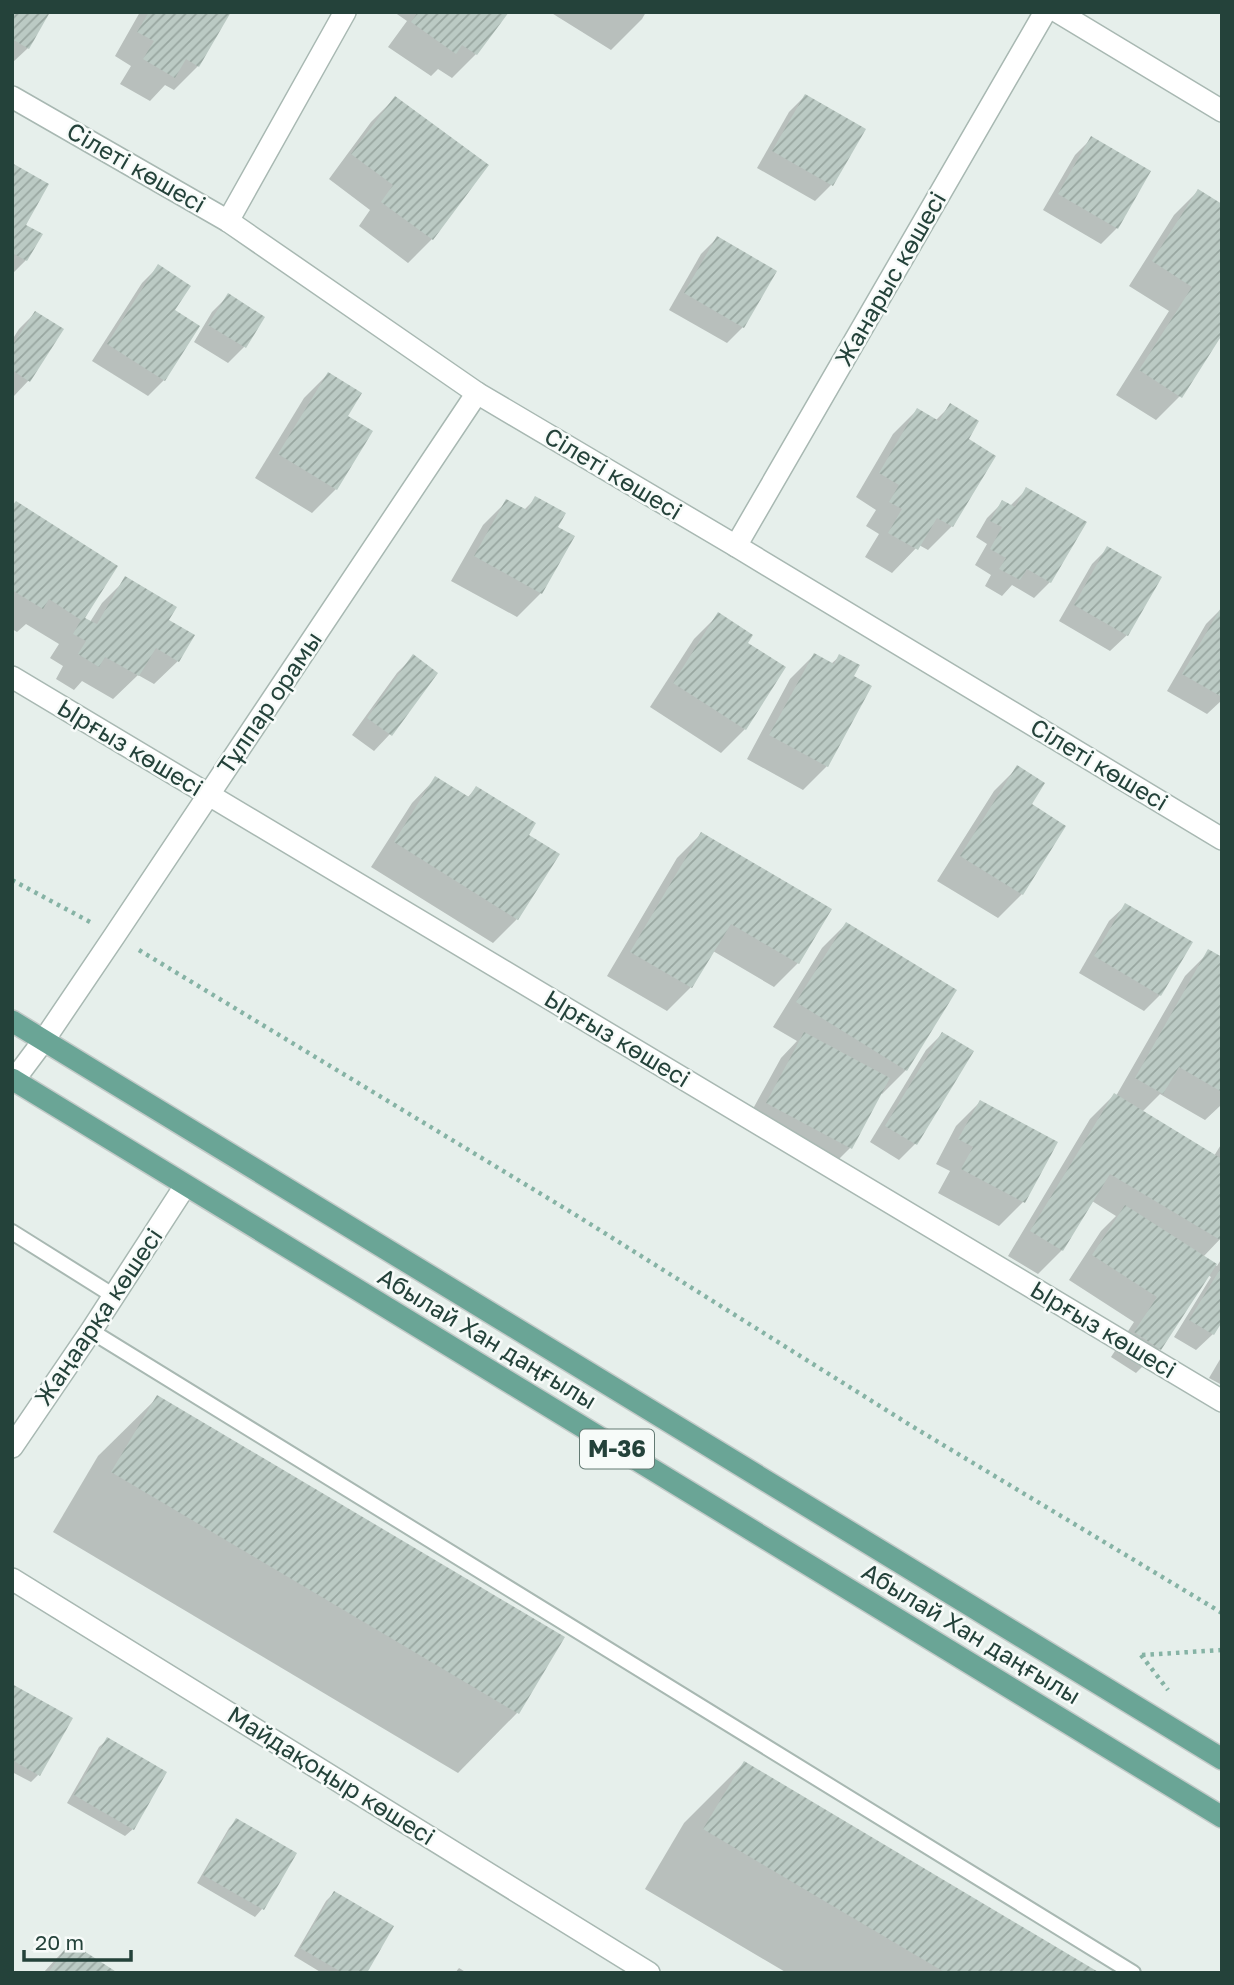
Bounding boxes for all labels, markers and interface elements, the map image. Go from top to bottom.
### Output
street label: Сілеті көшесі [62,115,211,218]
street label: Жанарыс көшесі [828,186,951,371]
street label: Сілеті көшесі [540,420,688,525]
street label: Тұлпар орамы [210,625,328,779]
street label: Ырғыз көшесі [53,692,209,802]
street label: Сілеті көшесі [1026,711,1174,816]
street label: Ырғыз көшесі [540,983,696,1093]
street label: Жаңаарқа көшесі [28,1222,168,1410]
street label: Абылай Хан даңғылы [373,1261,602,1415]
street label: Ырғыз көшесі [1026,1274,1182,1384]
road number: M-36 [580,1430,654,1468]
street label: Абылай Хан даңғылы [857,1556,1086,1710]
street label: Майдақоңыр көшесі [223,1699,441,1850]
scale bar [24,1918,131,1962]
text: 20 m [35,1929,84,1955]

